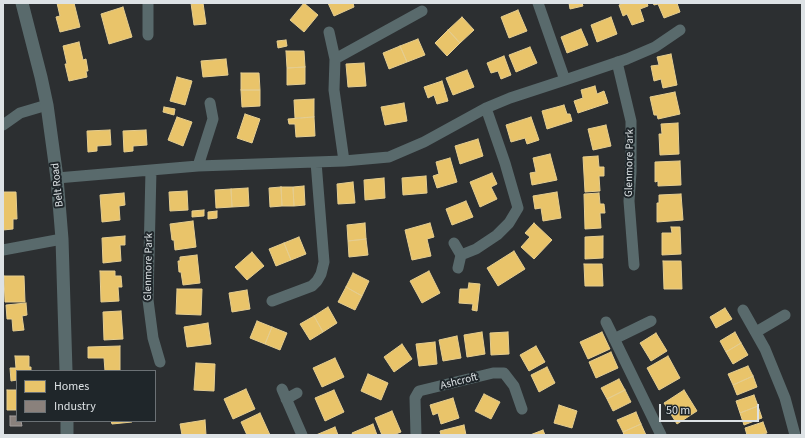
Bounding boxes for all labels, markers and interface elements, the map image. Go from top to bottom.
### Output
street label: Glenmore Park [623,129,637,197]
street label: Belt Road [49,162,67,208]
street label: Glenmore Park [142,233,156,301]
legend [16,370,156,422]
street label: Ashcroft [439,371,479,393]
text: Homes [54,378,89,395]
scale bar [661,396,761,422]
text: Industry [54,398,96,415]
text: 50 m [666,402,690,419]

